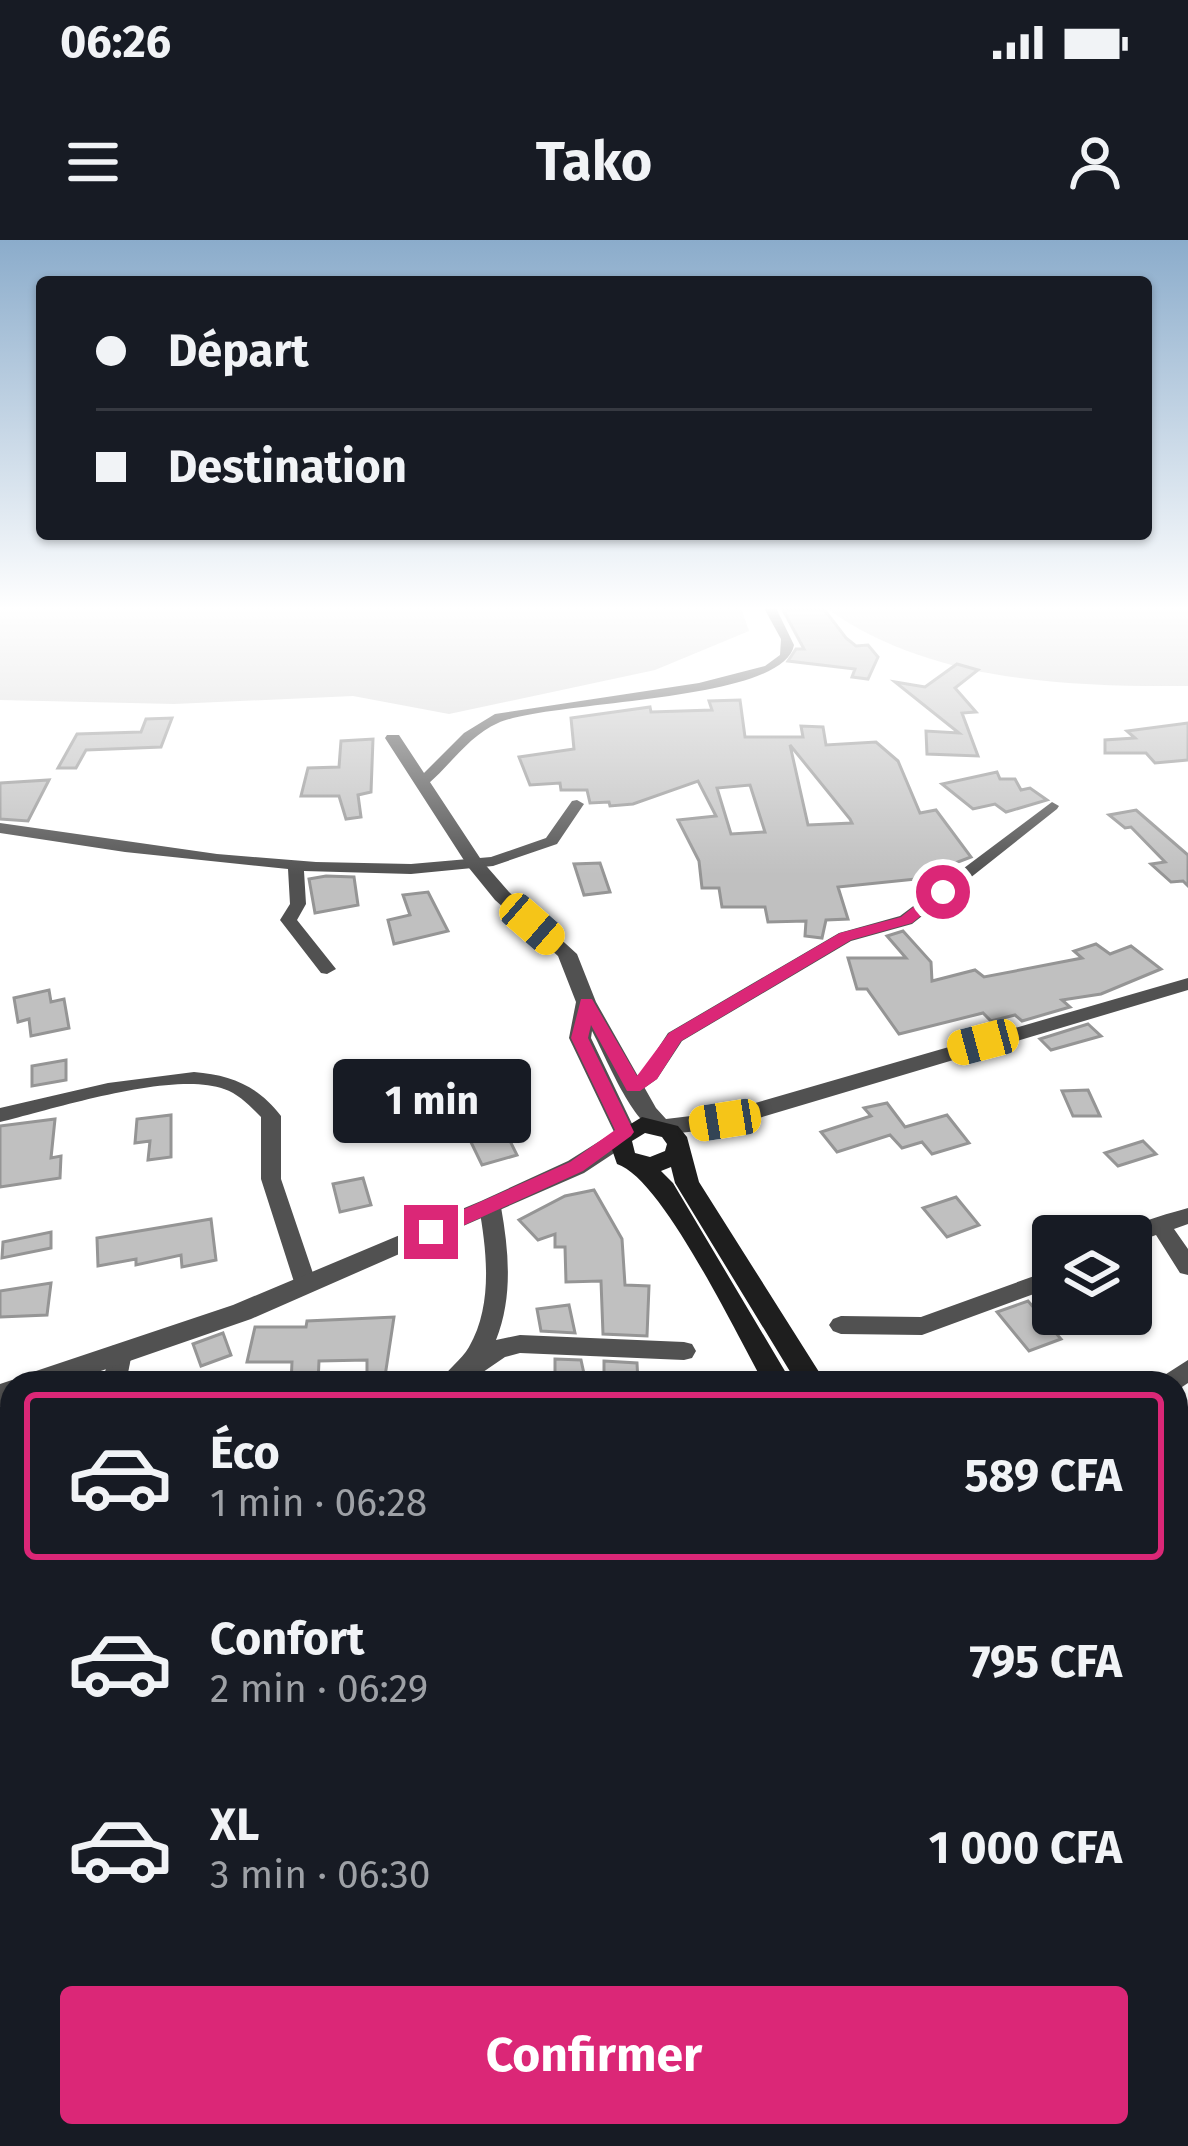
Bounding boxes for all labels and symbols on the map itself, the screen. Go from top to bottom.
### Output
route start [916,865,970,919]
car [493,887,571,961]
car [944,1015,1022,1069]
callout: 1 min [332,1058,530,1142]
car [687,1097,763,1143]
route end [404,1205,458,1259]

